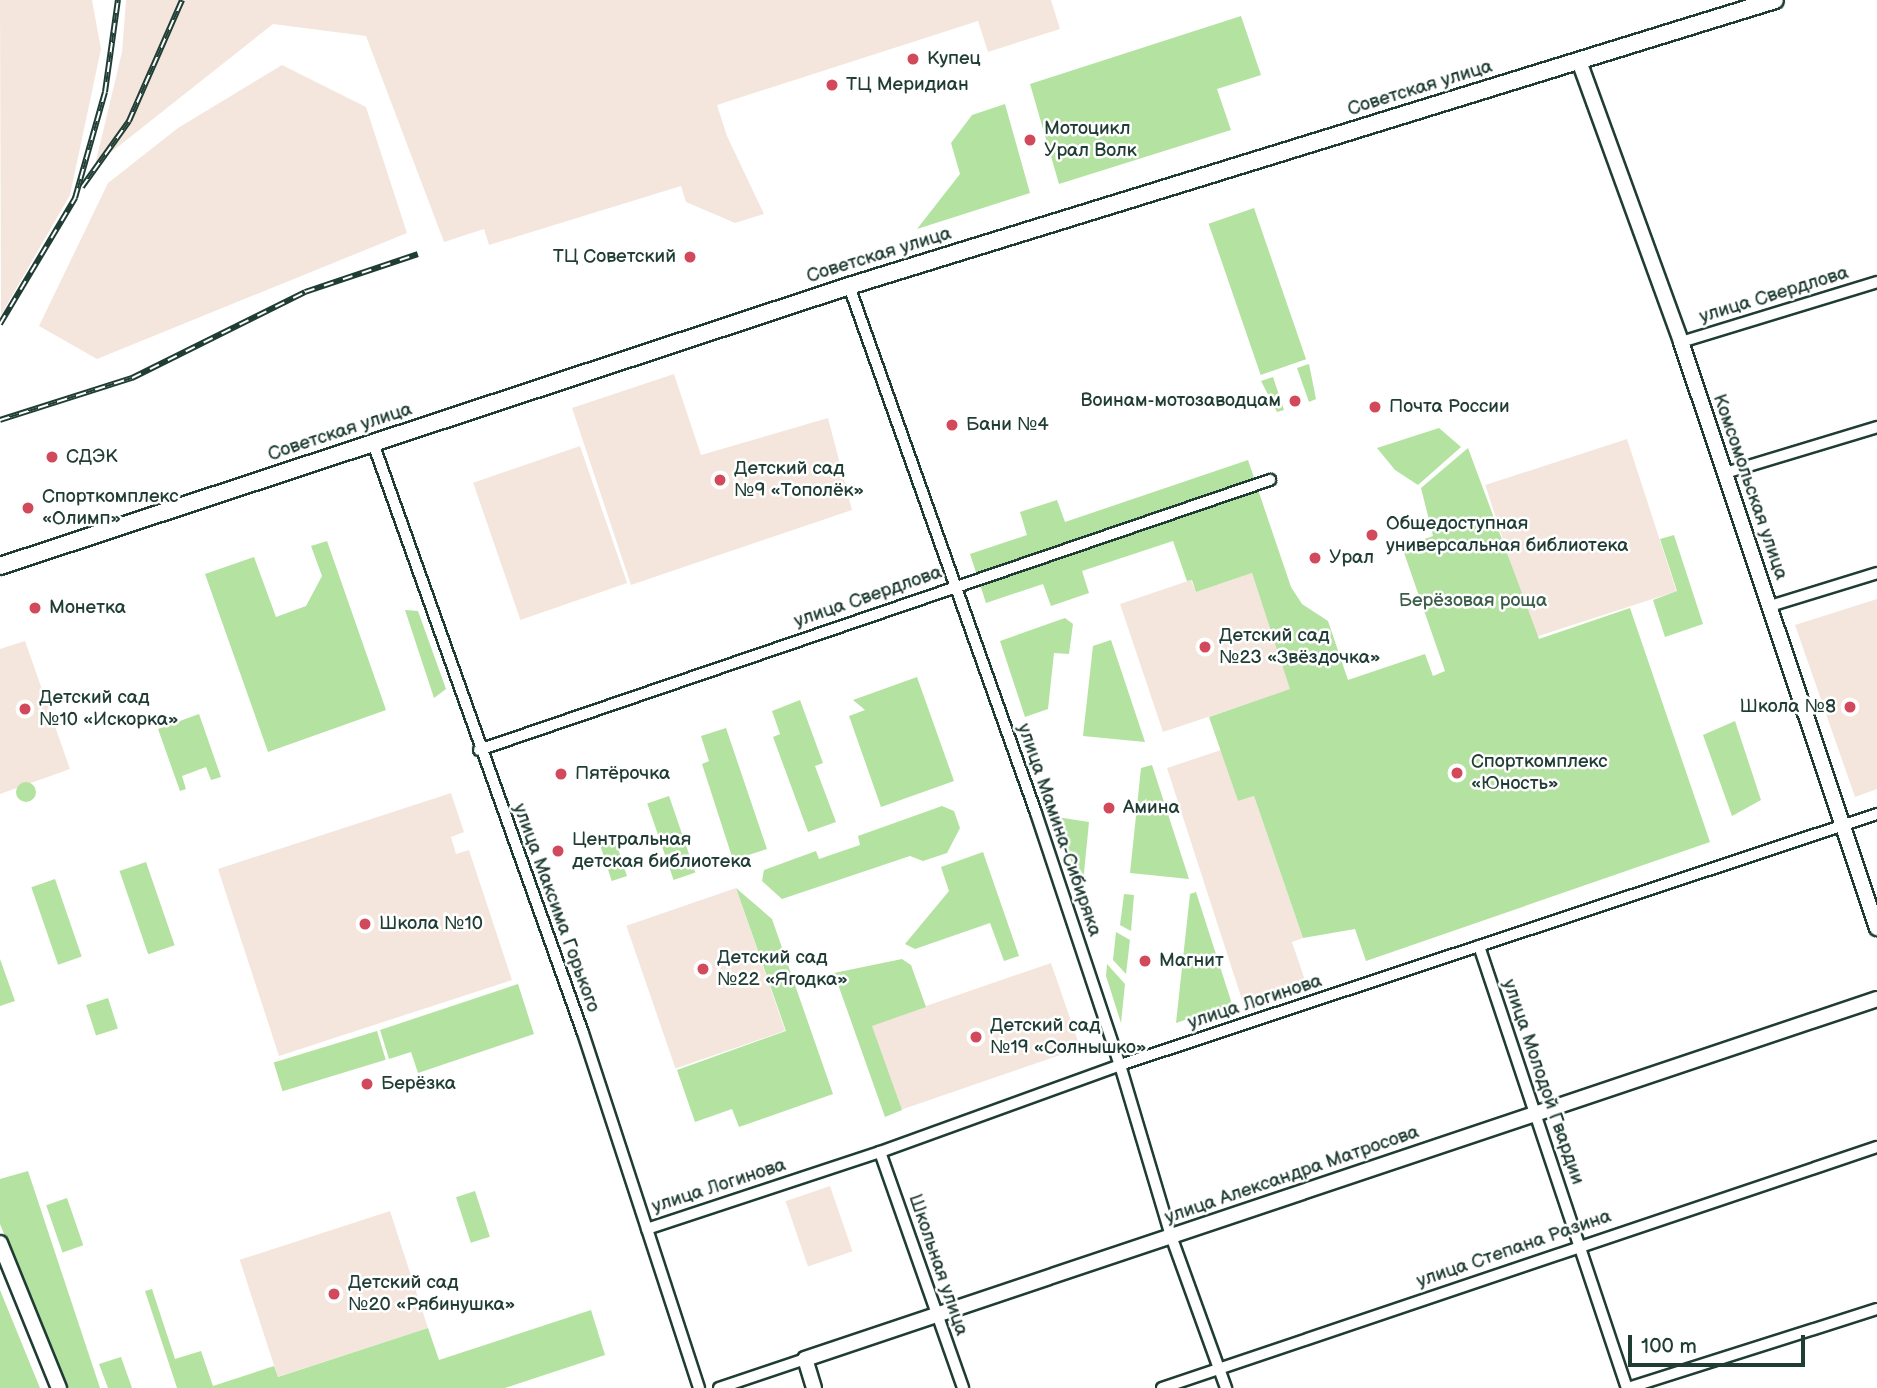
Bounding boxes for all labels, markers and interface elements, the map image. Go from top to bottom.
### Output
place label: Купец [927,48,981,70]
marker: Купец [905,51,921,67]
street label: Советская улица [1345,55,1495,121]
place label: ТЦ Меридиан [846,74,969,96]
marker: ТЦ Меридиан [824,77,840,93]
place label: Мотоцикл Урал Волк [1044,118,1137,162]
marker: Мотоцикл Урал Волк [1022,132,1038,148]
street label: Советская улица [804,222,954,288]
place label: ТЦ Советский [553,246,676,268]
marker: ТЦ Советский [682,249,698,265]
street label: улица Свердлова [1697,261,1851,329]
place label: Воинам-мотозаводцам [1081,390,1281,412]
street label: Комсомольская улица [1707,391,1793,583]
marker: Воинам-мотозаводцам [1287,393,1303,409]
place label: Почта России [1389,396,1510,418]
street label: Советская улица [265,398,415,466]
marker: Почта России [1367,399,1383,415]
place label: Бани №4 [966,414,1049,436]
marker: Бани №4 [944,417,960,433]
place label: СДЭК [66,446,117,468]
marker: СДЭК [44,449,60,465]
place label: Детский сад №9 «Тополёк» [734,458,864,502]
marker: Детский сад №9 «Тополёк» [712,472,728,488]
place label: Спорткомплекс «Олимп» [42,486,179,530]
marker: Спорткомплекс «Олимп» [20,500,36,516]
place label: Общедоступная универсальная библиотека [1386,513,1629,557]
marker: Общедоступная универсальная библиотека [1364,527,1380,543]
place label: Урал [1329,547,1374,569]
marker: Урал [1307,550,1323,566]
street label: улица Свердлова [791,561,945,633]
park label: Берёзовая роща [1399,590,1547,612]
place label: Монетка [49,597,126,619]
marker: Монетка [27,600,43,616]
place label: Детский сад №23 «Звёздочка» [1219,625,1381,669]
marker: Детский сад №23 «Звёздочка» [1197,639,1213,655]
place label: Детский сад №10 «Искорка» [39,687,178,731]
place label: Школа №8 [1739,696,1836,718]
marker: Школа №8 [1842,699,1858,715]
marker: Детский сад №10 «Искорка» [17,701,33,717]
street label: улица Мамина-Сибиряка [1012,721,1106,939]
place label: Спорткомплекс «Юность» [1471,751,1608,795]
place label: Пятёрочка [575,763,670,785]
marker: Спорткомплекс «Юность» [1449,765,1465,781]
marker: Пятёрочка [553,766,569,782]
place label: Амина [1123,797,1180,819]
street label: улица Максима Горького [508,800,604,1016]
marker: Амина [1101,800,1117,816]
place label: Центральная детская библиотека [572,829,751,873]
marker: Центральная детская библиотека [550,843,566,859]
place label: Школа №10 [379,913,483,935]
marker: Школа №10 [357,916,373,932]
place label: Детский сад №22 «Ягодка» [717,947,848,991]
place label: Магнит [1159,950,1224,972]
marker: Магнит [1137,953,1153,969]
marker: Детский сад №22 «Ягодка» [695,961,711,977]
street label: улица Логинова [1185,970,1325,1034]
street label: улица Молодой Гвардии [1497,976,1589,1188]
place label: Детский сад №19 «Солнышко» [990,1015,1147,1059]
marker: Детский сад №19 «Солнышко» [968,1029,984,1045]
place label: Берёзка [381,1073,456,1095]
marker: Берёзка [359,1076,375,1092]
street label: улица Александра Матросова [1162,1121,1422,1229]
street label: улица Логинова [649,1154,789,1218]
street label: Школьная улица [903,1191,973,1339]
street label: улица Степана Разина [1414,1205,1614,1293]
place label: Детский сад №20 «Рябинушка» [348,1272,515,1316]
marker: Детский сад №20 «Рябинушка» [326,1286,342,1302]
scale bar [1632,1322,1809,1366]
text: 100 m [1641,1334,1697,1359]

